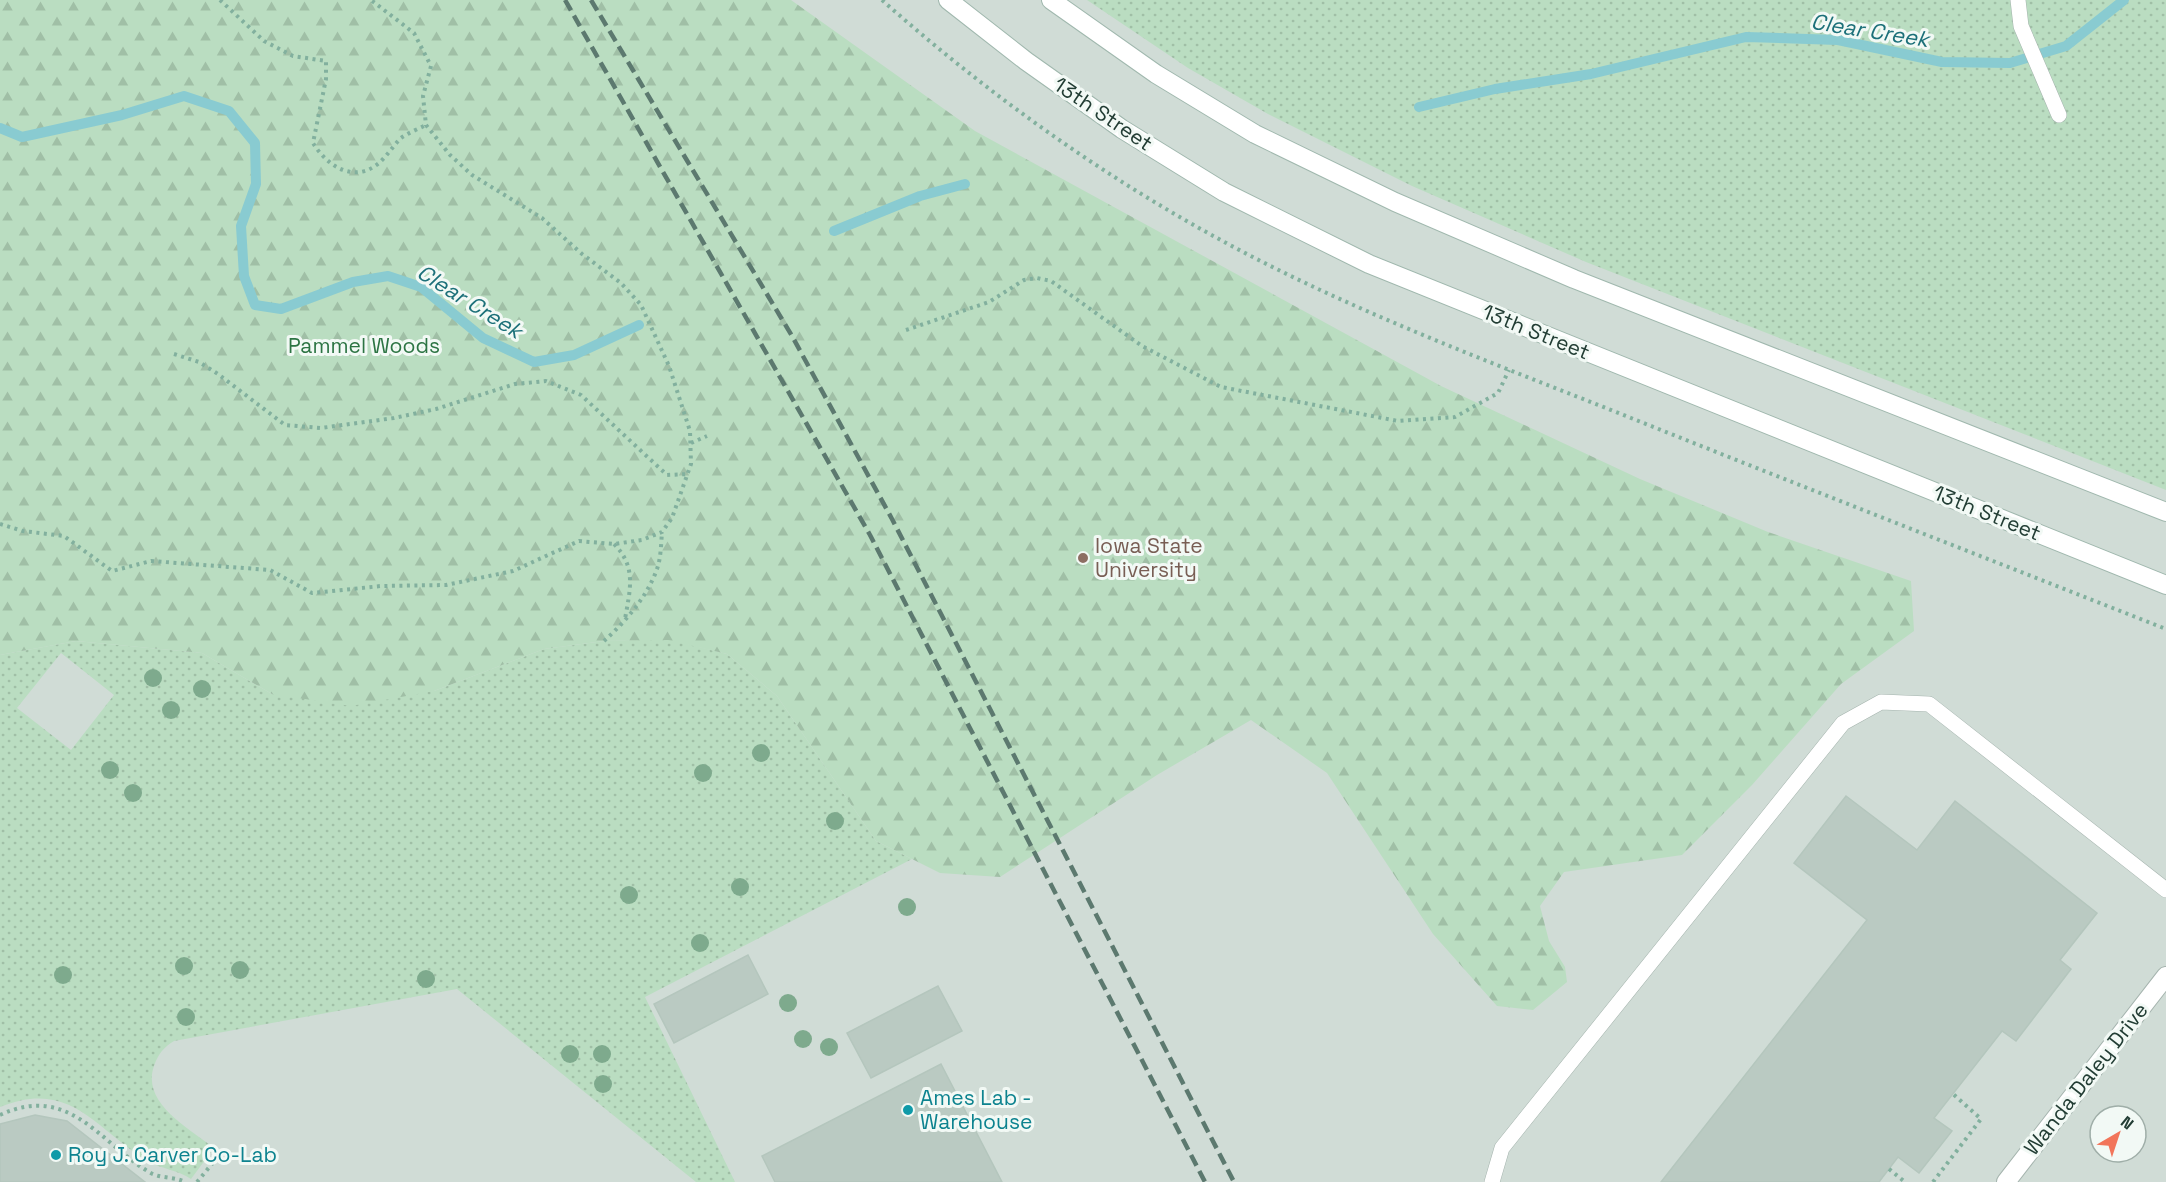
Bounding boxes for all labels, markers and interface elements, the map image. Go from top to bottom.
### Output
water label: Clear Creek [1809,7,1933,53]
street label: 13th Street [1049,71,1158,157]
water label: Clear Creek [412,258,530,346]
street label: 13th Street [1478,298,1594,365]
park label: Pammel Woods [288,332,440,359]
street label: 13th Street [1929,479,2045,546]
place label: Iowa State University [1095,532,1203,583]
marker: Iowa State University [1076,551,1090,565]
street label: Wanda Daley Drive [2018,997,2154,1160]
place label: Ames Lab - Warehouse [920,1084,1032,1135]
marker: Ames Lab - Warehouse [901,1103,915,1117]
north arrow [2088,1104,2148,1164]
text: N [2116,1111,2138,1134]
place label: Roy J. Carver Co-Lab [68,1141,277,1168]
marker: Roy J. Carver Co-Lab [49,1148,63,1162]

